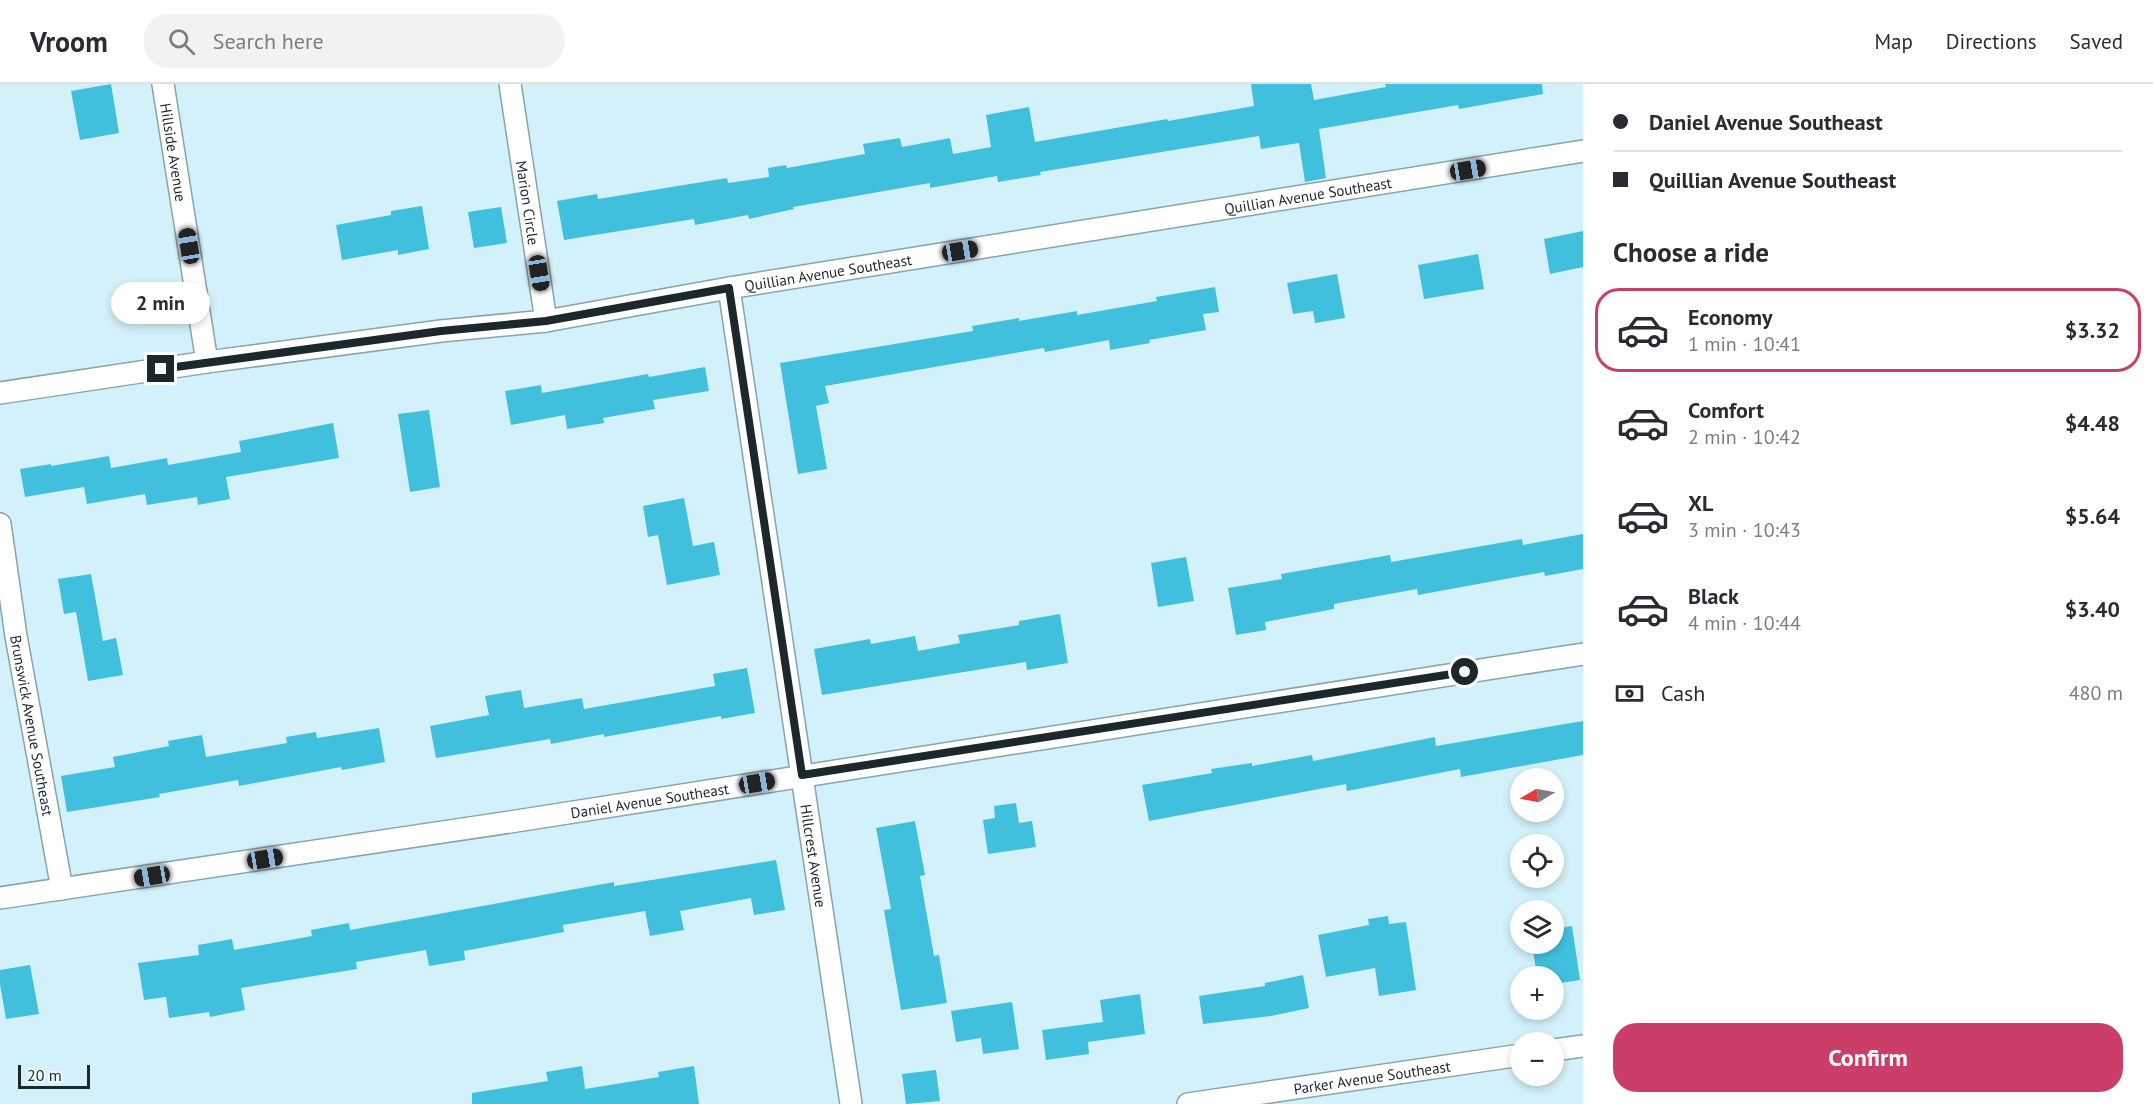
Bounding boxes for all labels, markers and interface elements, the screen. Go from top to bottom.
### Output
search box [144,14,564,68]
text: Vroom [30,23,108,60]
icon: search [165,25,198,58]
text: Search here [213,27,324,55]
text: Map [1874,28,1913,55]
text: Directions [1946,28,2037,55]
text: Saved [2070,28,2123,55]
street label: Hillside Avenue [157,102,191,203]
text: Daniel Avenue Southeast [1649,108,1883,136]
car [1449,158,1487,182]
street label: Marion Circle [512,159,544,246]
text: Quillian Avenue Southeast [1649,166,1896,194]
street label: Quillian Avenue Southeast [1223,172,1393,218]
car [177,227,201,265]
text: Choose a ride [1613,235,1769,269]
car [941,239,979,263]
street label: Quillian Avenue Southeast [743,249,913,295]
car [527,254,551,292]
callout: 2 min [112,282,210,324]
text: 2 min [136,290,185,316]
icon: car [1616,303,1670,357]
text: Economy [1688,303,1772,331]
text: $3.32 [2065,316,2120,344]
text: 1 min · 10:41 [1688,331,1801,357]
route end [147,355,174,382]
icon: car [1616,396,1670,450]
text: Comfort [1688,396,1764,424]
text: $4.48 [2065,409,2120,437]
text: 2 min · 10:42 [1688,424,1801,450]
icon: car [1616,489,1670,543]
text: XL [1688,489,1713,517]
text: $5.64 [2065,502,2120,530]
text: 3 min · 10:43 [1688,517,1801,543]
icon: car [1616,582,1670,636]
text: Black [1688,582,1739,610]
text: $3.40 [2065,595,2120,623]
text: 4 min · 10:44 [1688,610,1801,636]
street label: Brunswick Avenue Southeast [6,633,58,817]
route start [1451,658,1478,685]
icon: cash [1613,677,1646,710]
text: Cash [1661,679,1705,707]
text: 480 m [2069,680,2123,706]
north arrow [1510,768,1564,822]
map controls [1510,768,1564,1086]
car [738,771,776,795]
street label: Daniel Avenue Southeast [569,778,730,822]
street label: Hillcrest Avenue [797,803,831,909]
button: locate [1510,834,1564,888]
car [246,847,284,871]
car [133,864,171,888]
button: layers [1510,900,1564,954]
button: + [1510,966,1564,1020]
button: Confirm [1613,1023,2123,1092]
button: − [1510,1032,1564,1086]
street label: Parker Avenue Southeast [1292,1056,1452,1098]
scale bar [18,1062,90,1090]
text: 20 m [27,1065,62,1085]

